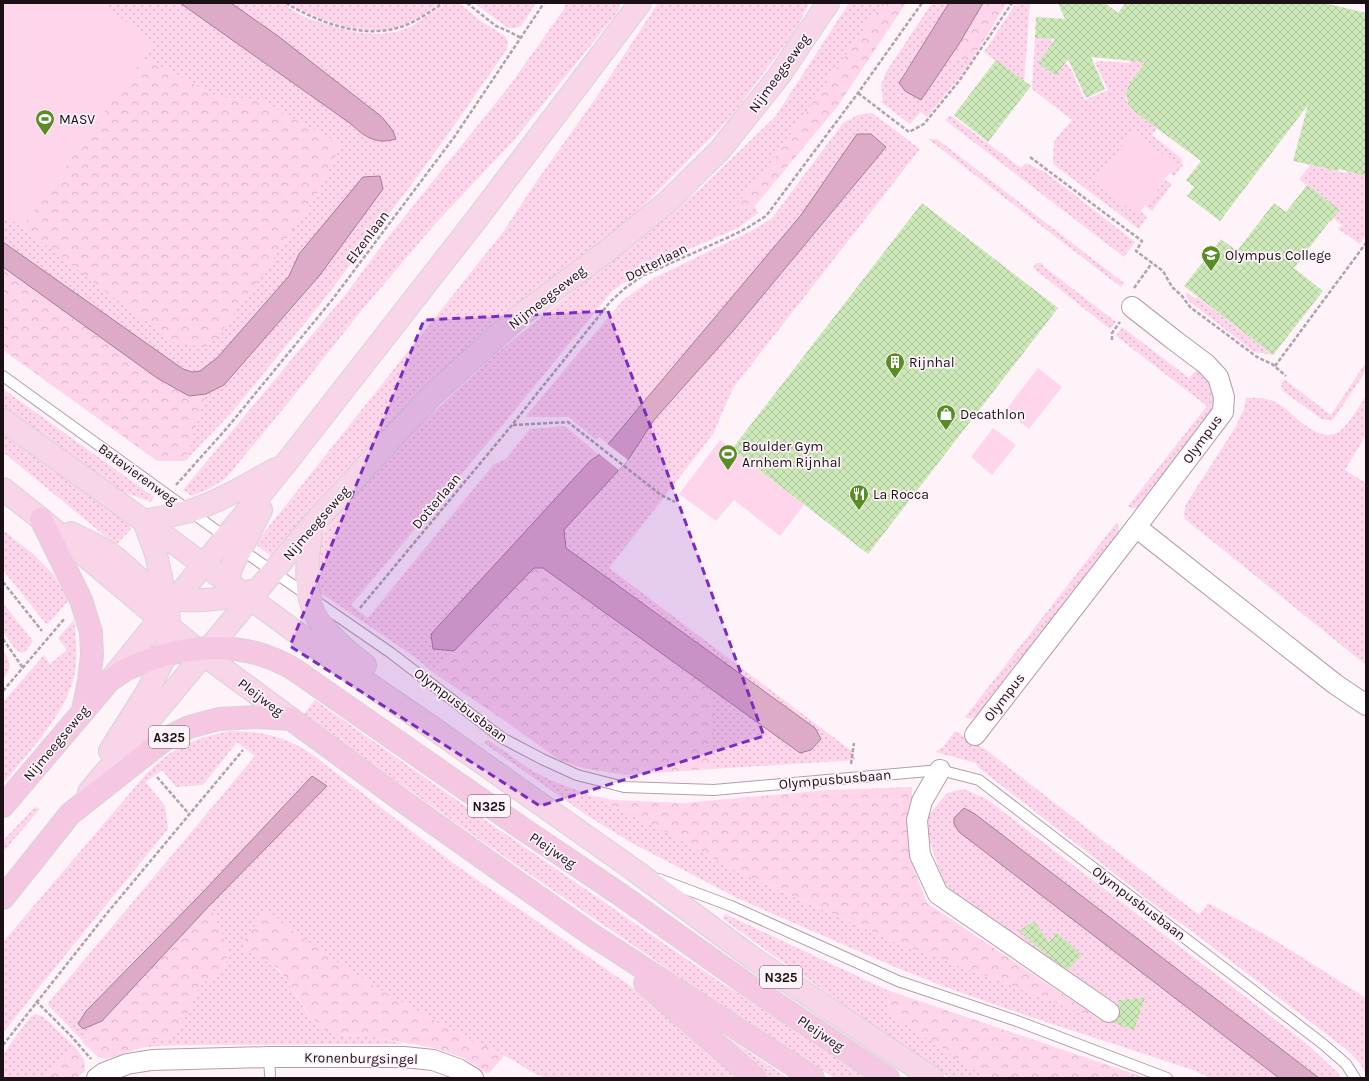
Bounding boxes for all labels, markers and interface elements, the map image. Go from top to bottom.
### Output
street label: Nijmeegseweg [745,30,814,116]
sports icon: MASV [34,108,56,136]
place label: MASV [59,111,95,128]
street label: Elzenlaan [342,207,393,267]
street label: Dotterlaan [622,240,690,285]
school or university icon: Olympus College [1200,244,1222,272]
place label: Olympus College [1225,247,1331,264]
street label: Nijmeegseweg [505,262,589,333]
building icon: Rijnhal [884,351,906,379]
place label: Rijnhal [909,354,955,371]
shop icon: Decathlon [935,403,957,431]
place label: Decathlon [960,406,1025,423]
street label: Olympus [1179,411,1226,467]
place label: Boulder Gym Arnhem Rijnhal [742,438,841,471]
street label: Batavierenweg [95,440,181,509]
sports icon: Boulder Gym Arnhem Rijnhal [717,443,739,471]
street label: Dotterlaan [408,470,465,533]
street label: Nijmeegseweg [279,482,353,564]
restaurant icon: La Rocca [848,483,870,511]
place label: La Rocca [873,486,929,503]
street label: Olympusbusbaan [411,665,511,746]
street label: Olympus [980,670,1029,725]
street label: Pleijweg [235,675,287,720]
street label: Nijmeegseweg [20,702,93,785]
road number: A325 [149,726,189,748]
street label: Olympusbusbaan [778,766,892,793]
road number: N325 [468,795,510,817]
street label: Pleijweg [526,829,579,872]
street label: Olympusbusbaan [1089,863,1189,944]
road number: N325 [760,966,802,988]
street label: Pleijweg [794,1012,847,1055]
street label: Kronenburgsingel [304,1049,418,1068]

